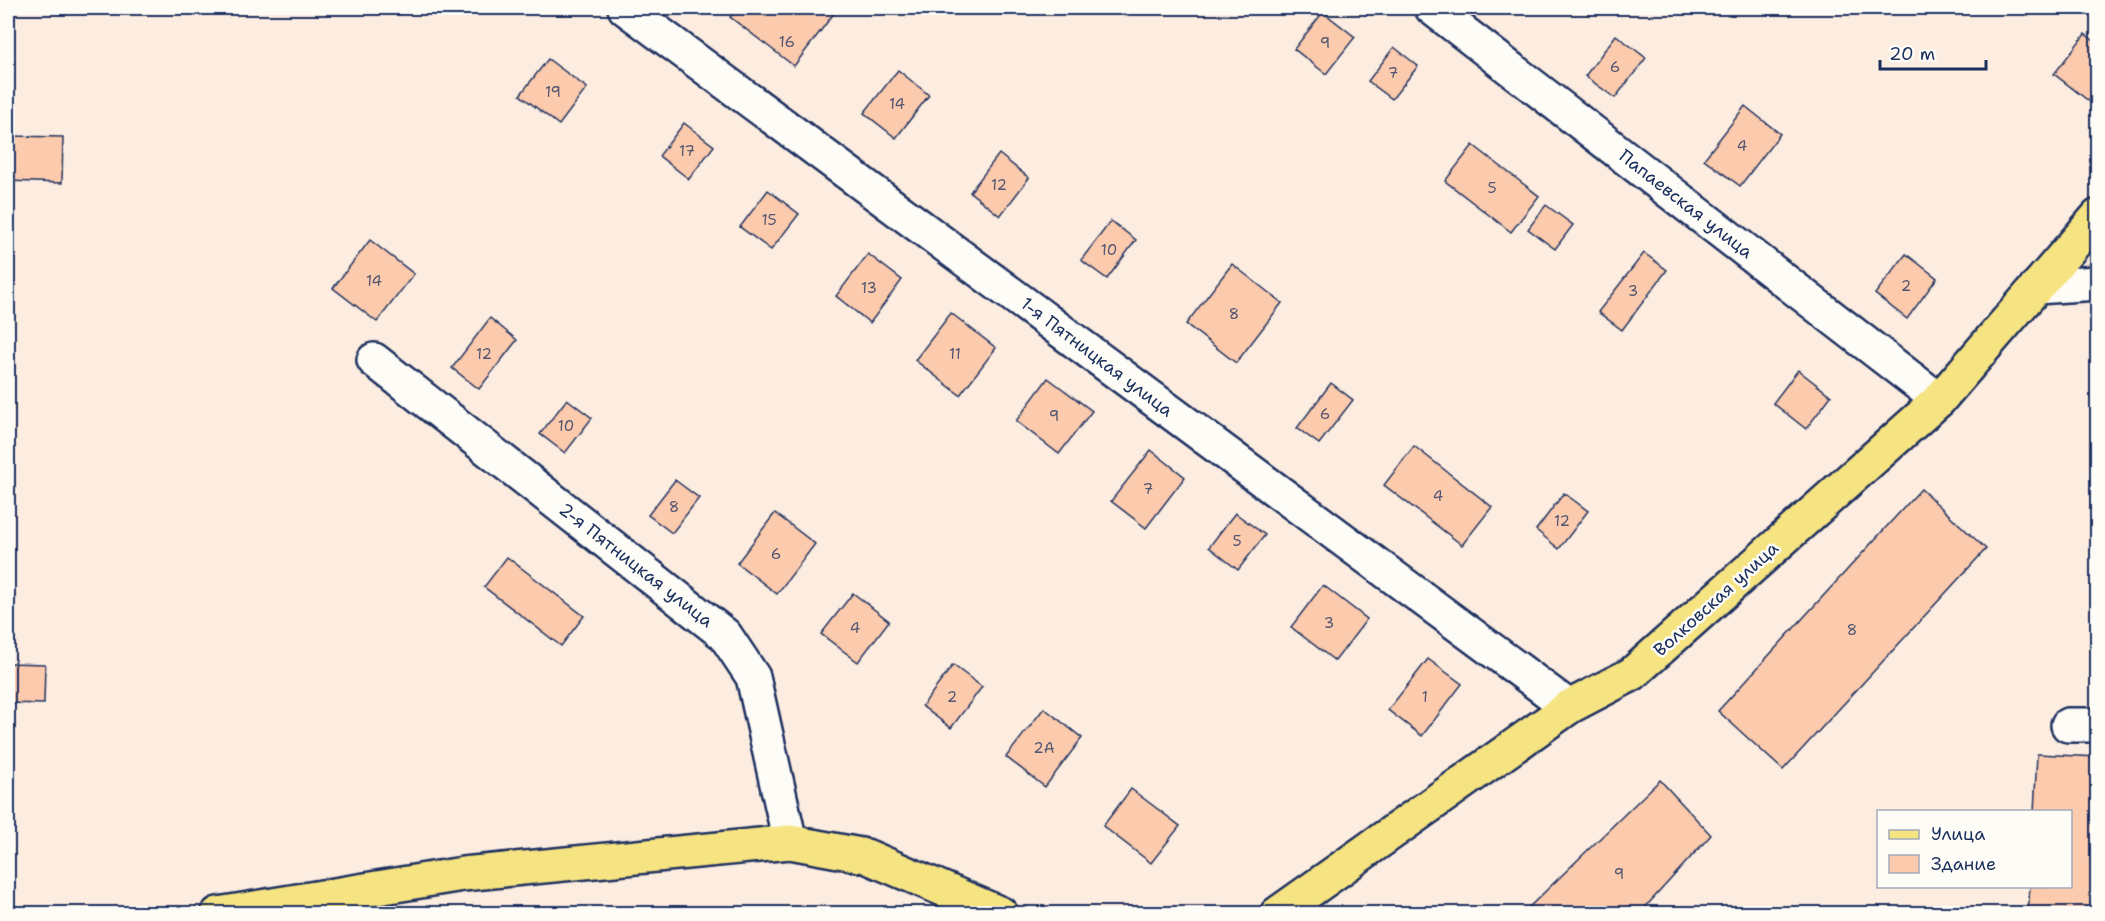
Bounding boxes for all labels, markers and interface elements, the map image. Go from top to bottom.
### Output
house number: 16 [779,32,795,52]
house number: 9 [1320,33,1330,53]
scale bar [1880,33,1986,71]
text: 20 m [1889,42,1935,66]
house number: 6 [1610,57,1620,77]
house number: 7 [1388,63,1398,83]
house number: 19 [545,82,561,102]
house number: 14 [889,94,905,114]
house number: 4 [1737,136,1747,156]
house number: 17 [679,141,695,161]
street label: Папаевская улица [1614,144,1758,264]
house number: 12 [991,175,1007,195]
house number: 5 [1487,178,1497,198]
house number: 15 [761,210,777,230]
house number: 10 [1101,240,1117,260]
house number: 14 [366,271,382,291]
house number: 2 [1901,276,1911,296]
house number: 13 [861,278,877,298]
house number: 3 [1628,281,1638,301]
street label: 1-я Пятницкая улица [1016,292,1178,422]
house number: 8 [1229,304,1239,324]
house number: 12 [476,344,492,364]
house number: 11 [949,344,961,364]
house number: 6 [1320,404,1330,424]
house number: 9 [1049,406,1059,426]
house number: 10 [558,416,574,436]
house number: 7 [1143,479,1153,499]
house number: 4 [1433,486,1443,506]
street label: 2-я Пятницкая улица [554,497,718,633]
house number: 8 [669,497,679,517]
house number: 12 [1554,511,1570,531]
house number: 5 [1232,531,1242,551]
street label: Волковская улица [1648,536,1784,662]
house number: 6 [771,544,781,564]
house number: 3 [1324,613,1334,633]
house number: 4 [850,618,860,638]
house number: 8 [1847,620,1857,640]
house number: 2 [947,687,957,707]
house number: 1 [1422,687,1428,707]
house number: 2А [1033,738,1055,758]
legend [1877,810,2072,888]
text: Улица [1931,822,1985,846]
text: Здание [1931,852,1996,876]
house number: 9 [1614,864,1624,884]

